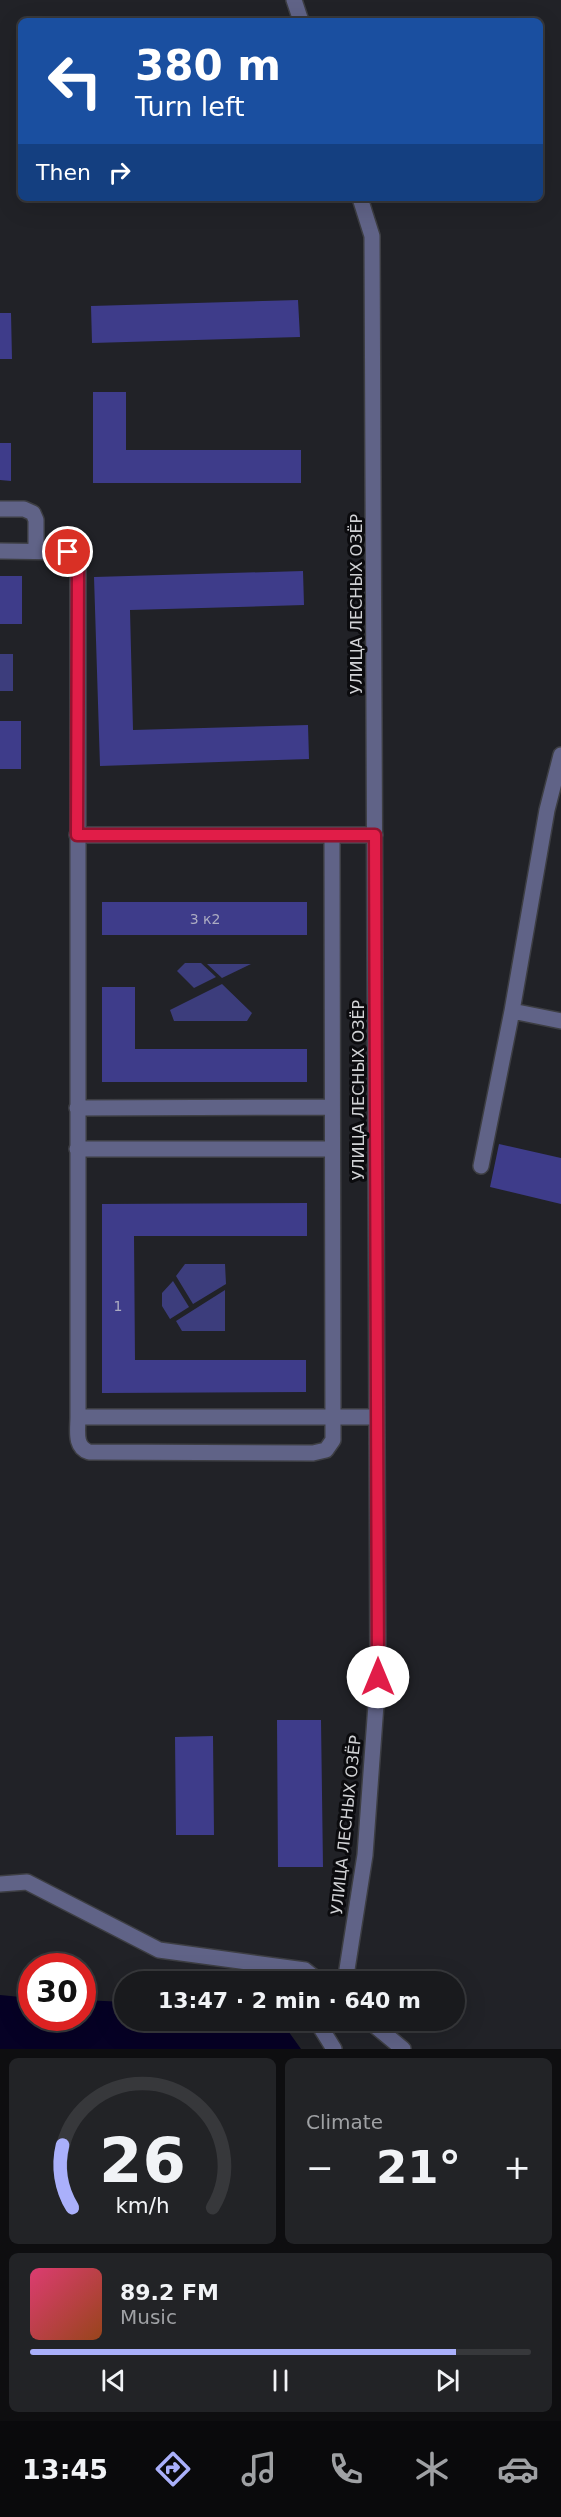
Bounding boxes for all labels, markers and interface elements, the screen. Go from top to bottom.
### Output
text: 380 m [135,41,281,90]
icon: left [36,42,114,120]
text: Turn left [135,91,245,122]
icon: right [103,156,136,189]
text: Then [36,160,91,185]
street label: УЛИЦА ЛЕСНЫХ ОЗЁР [347,513,366,694]
pin [42,526,93,577]
icon: arrive [51,535,84,568]
house number: 3 к2 [190,911,220,927]
street label: УЛИЦА ЛЕСНЫХ ОЗЁР [349,999,368,1180]
house number: 1 [114,1298,122,1314]
position arrow [346,1645,410,1709]
street label: УЛИЦА ЛЕСНЫХ ОЗЁР [327,1734,365,1916]
speed limit sign: 30 [18,1953,96,2031]
text: 13:47 · 2 min · 640 m [158,1988,421,2013]
text: Climate [306,2110,383,2134]
text: 26 [99,2124,186,2197]
text: 21° [376,2141,461,2194]
text: − [306,2148,334,2187]
text: + [503,2148,531,2187]
text: km/h [115,2193,170,2218]
text: 89.2 FM [120,2280,219,2305]
text: Music [120,2305,177,2329]
icon: previous [97,2364,130,2397]
icon: pause [264,2364,297,2397]
icon: next [431,2364,464,2397]
icon: directions [152,2448,194,2490]
icon: music [238,2448,280,2490]
icon: phone [325,2448,367,2490]
icon: climate [411,2448,453,2490]
icon: car [497,2448,539,2490]
text: 13:45 [22,2454,108,2485]

